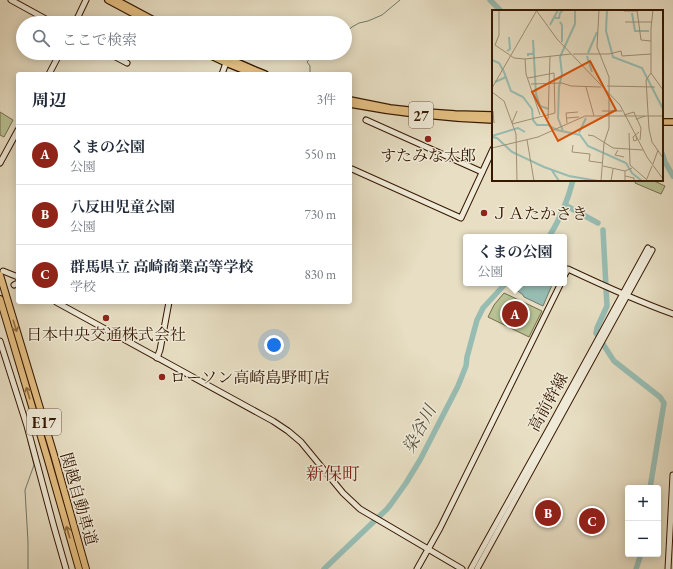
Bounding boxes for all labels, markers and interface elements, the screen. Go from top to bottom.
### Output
inset map [492,10,663,181]
search box [16,16,352,60]
icon: search [30,27,52,49]
text: ここで検索 [62,30,137,49]
text: 周辺 [32,89,66,111]
text: 3件 [317,91,336,108]
road number: 27 [409,102,433,128]
marker: すたみな太郎 [423,134,433,144]
text: くまの公園 [70,137,145,156]
place label: すたみな太郎 [380,145,476,166]
text: A [40,146,50,163]
text: 550 m [305,146,336,163]
text: 公園 [70,158,96,175]
text: 八反田児童公園 [70,197,175,216]
place label: ＪＡたかさき [492,203,588,224]
text: B [41,206,49,223]
text: 730 m [305,206,336,223]
marker: ＪＡたかさき [479,208,489,218]
text: 公園 [70,218,96,235]
popup [463,234,567,286]
text: くまの公園 [477,242,553,261]
text: 群馬県立 高崎商業高等学校 [70,257,254,276]
text: 公園 [477,263,504,280]
text: C [40,266,50,283]
text: 830 m [305,266,336,283]
text: 学校 [70,278,96,295]
pin: A [502,299,528,329]
marker: 日本中央交通株式会社 [101,313,111,323]
one-way arrow [12,319,19,332]
place label: 日本中央交通株式会社 [26,324,186,345]
your location [264,335,284,355]
place label: ローソン高崎島野町店 [170,367,329,388]
street label: 高前幹線 [523,369,573,435]
marker: ローソン高崎島野町店 [157,372,167,382]
one-way arrow [24,387,31,400]
water label: 染谷川 [397,400,442,457]
road number: E17 [27,409,61,435]
street label: 関越自動車道 [56,450,102,548]
district label: 新保町 [306,462,360,485]
map controls [625,485,661,557]
button: + [625,485,661,521]
pin: B [535,498,561,528]
pin: C [579,506,605,536]
button: − [625,521,661,557]
one-way arrow [64,525,71,538]

